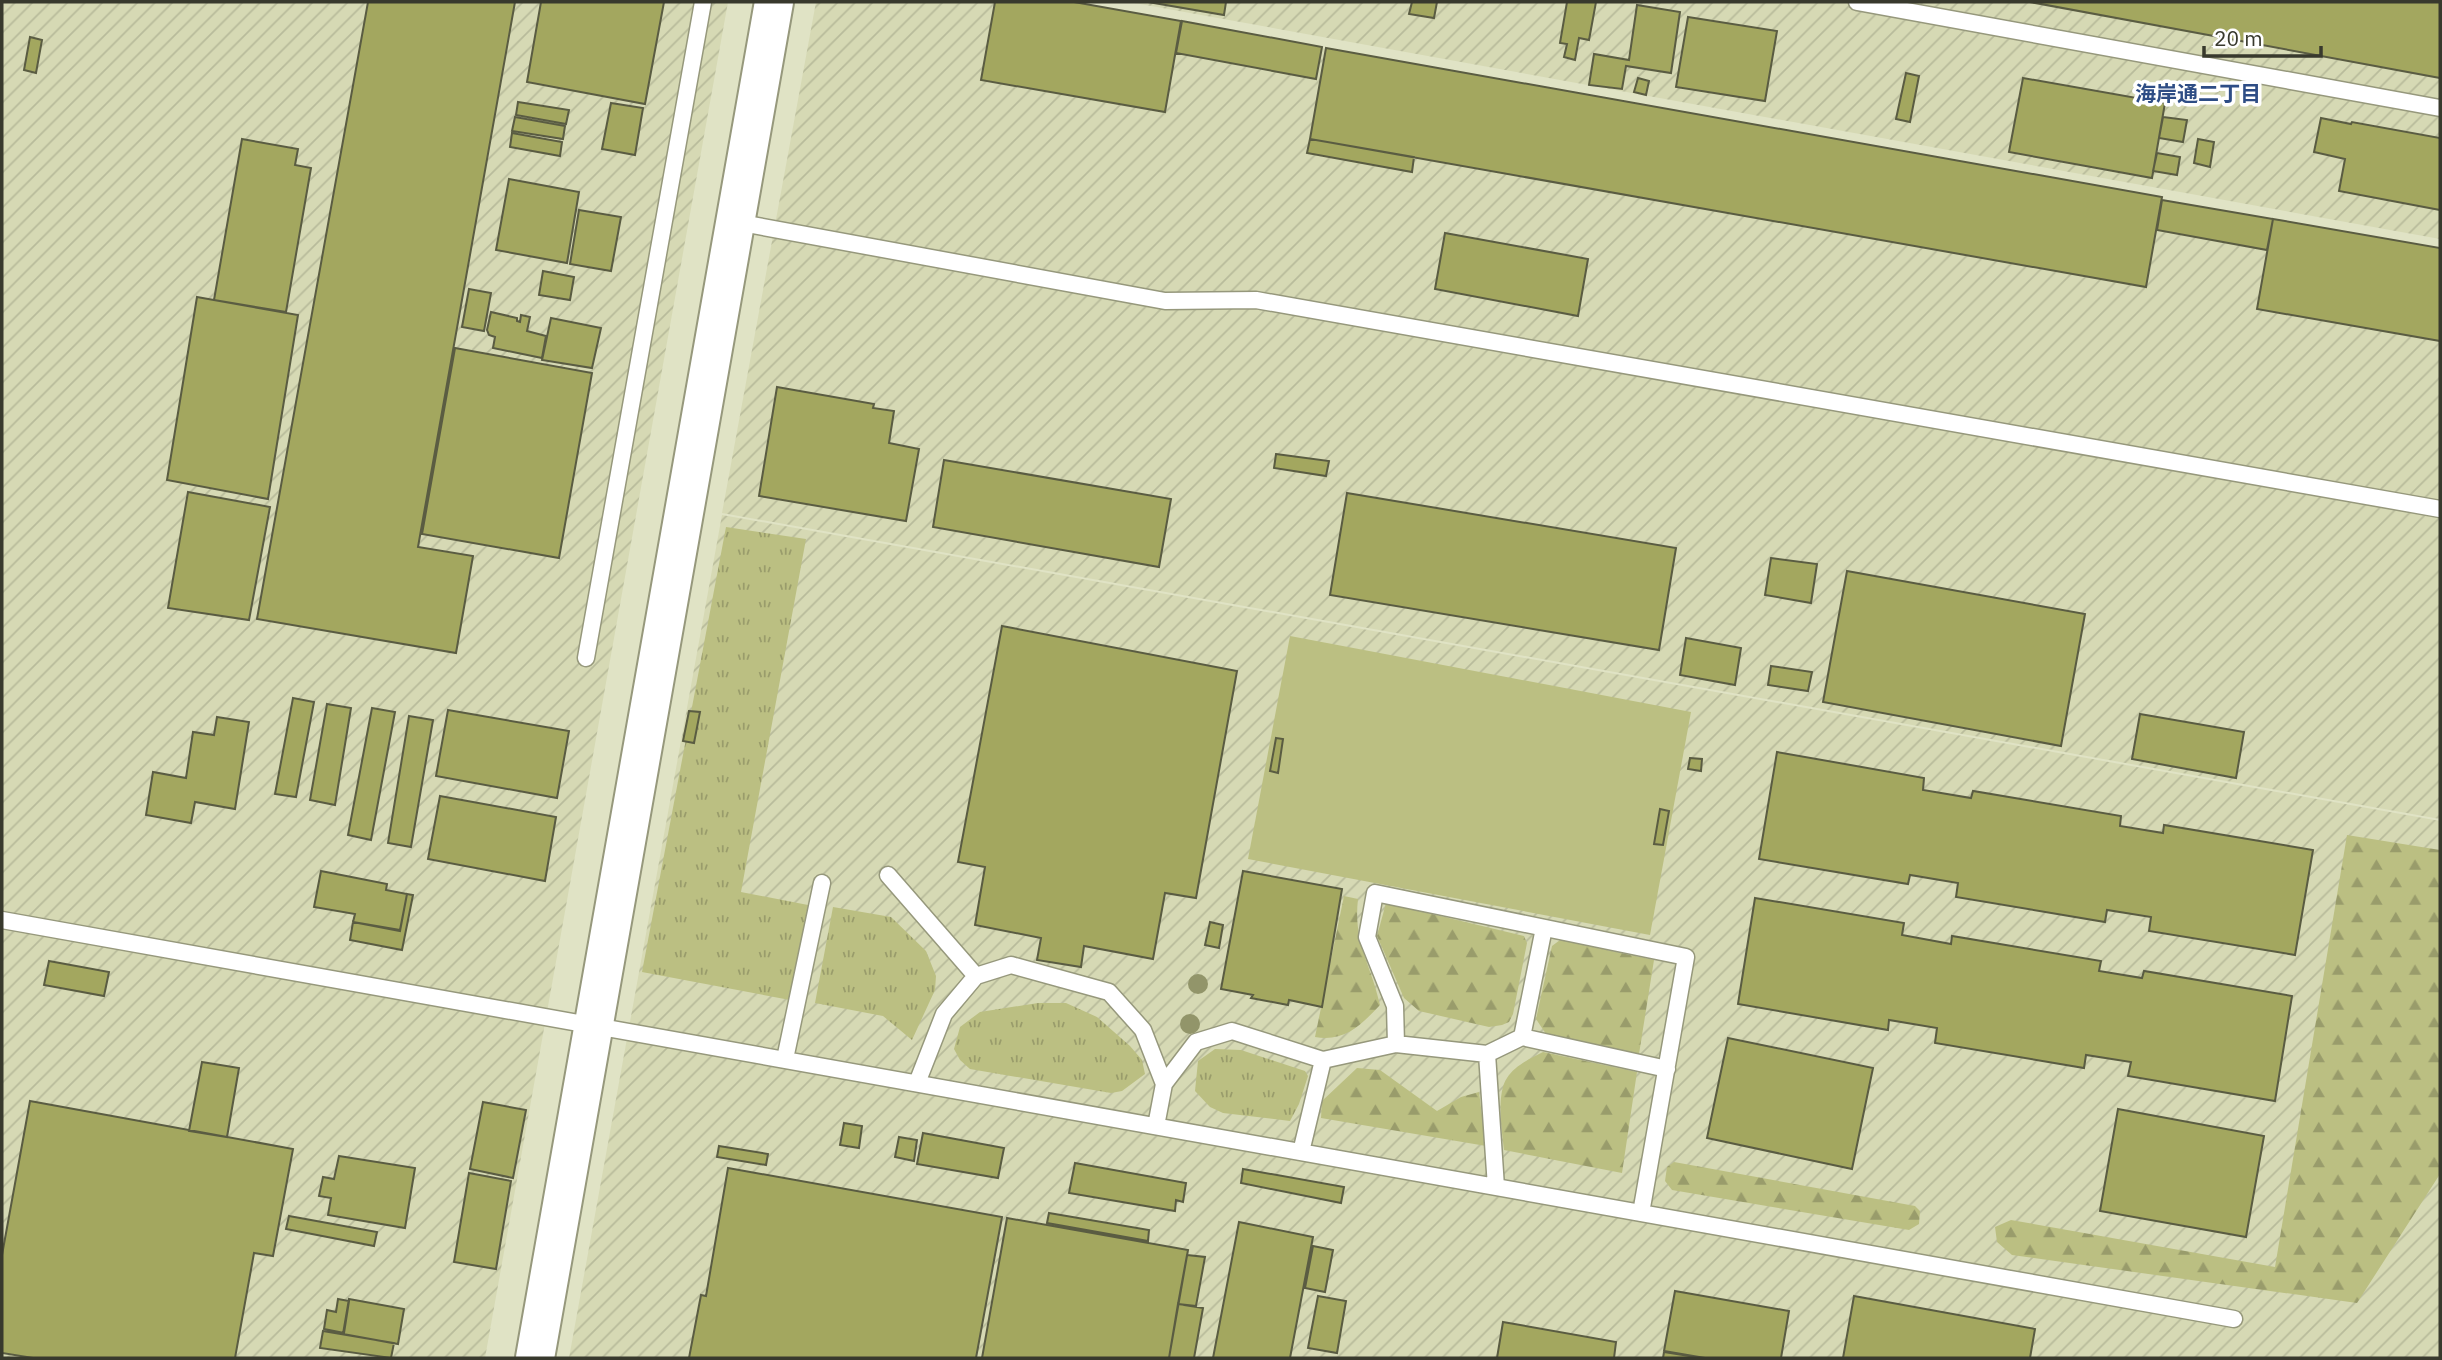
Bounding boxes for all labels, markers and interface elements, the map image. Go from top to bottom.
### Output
scale bar [2204,14,2321,58]
text: 20 m [2214,24,2263,52]
district label: 海岸通二丁目 [2135,79,2261,107]

